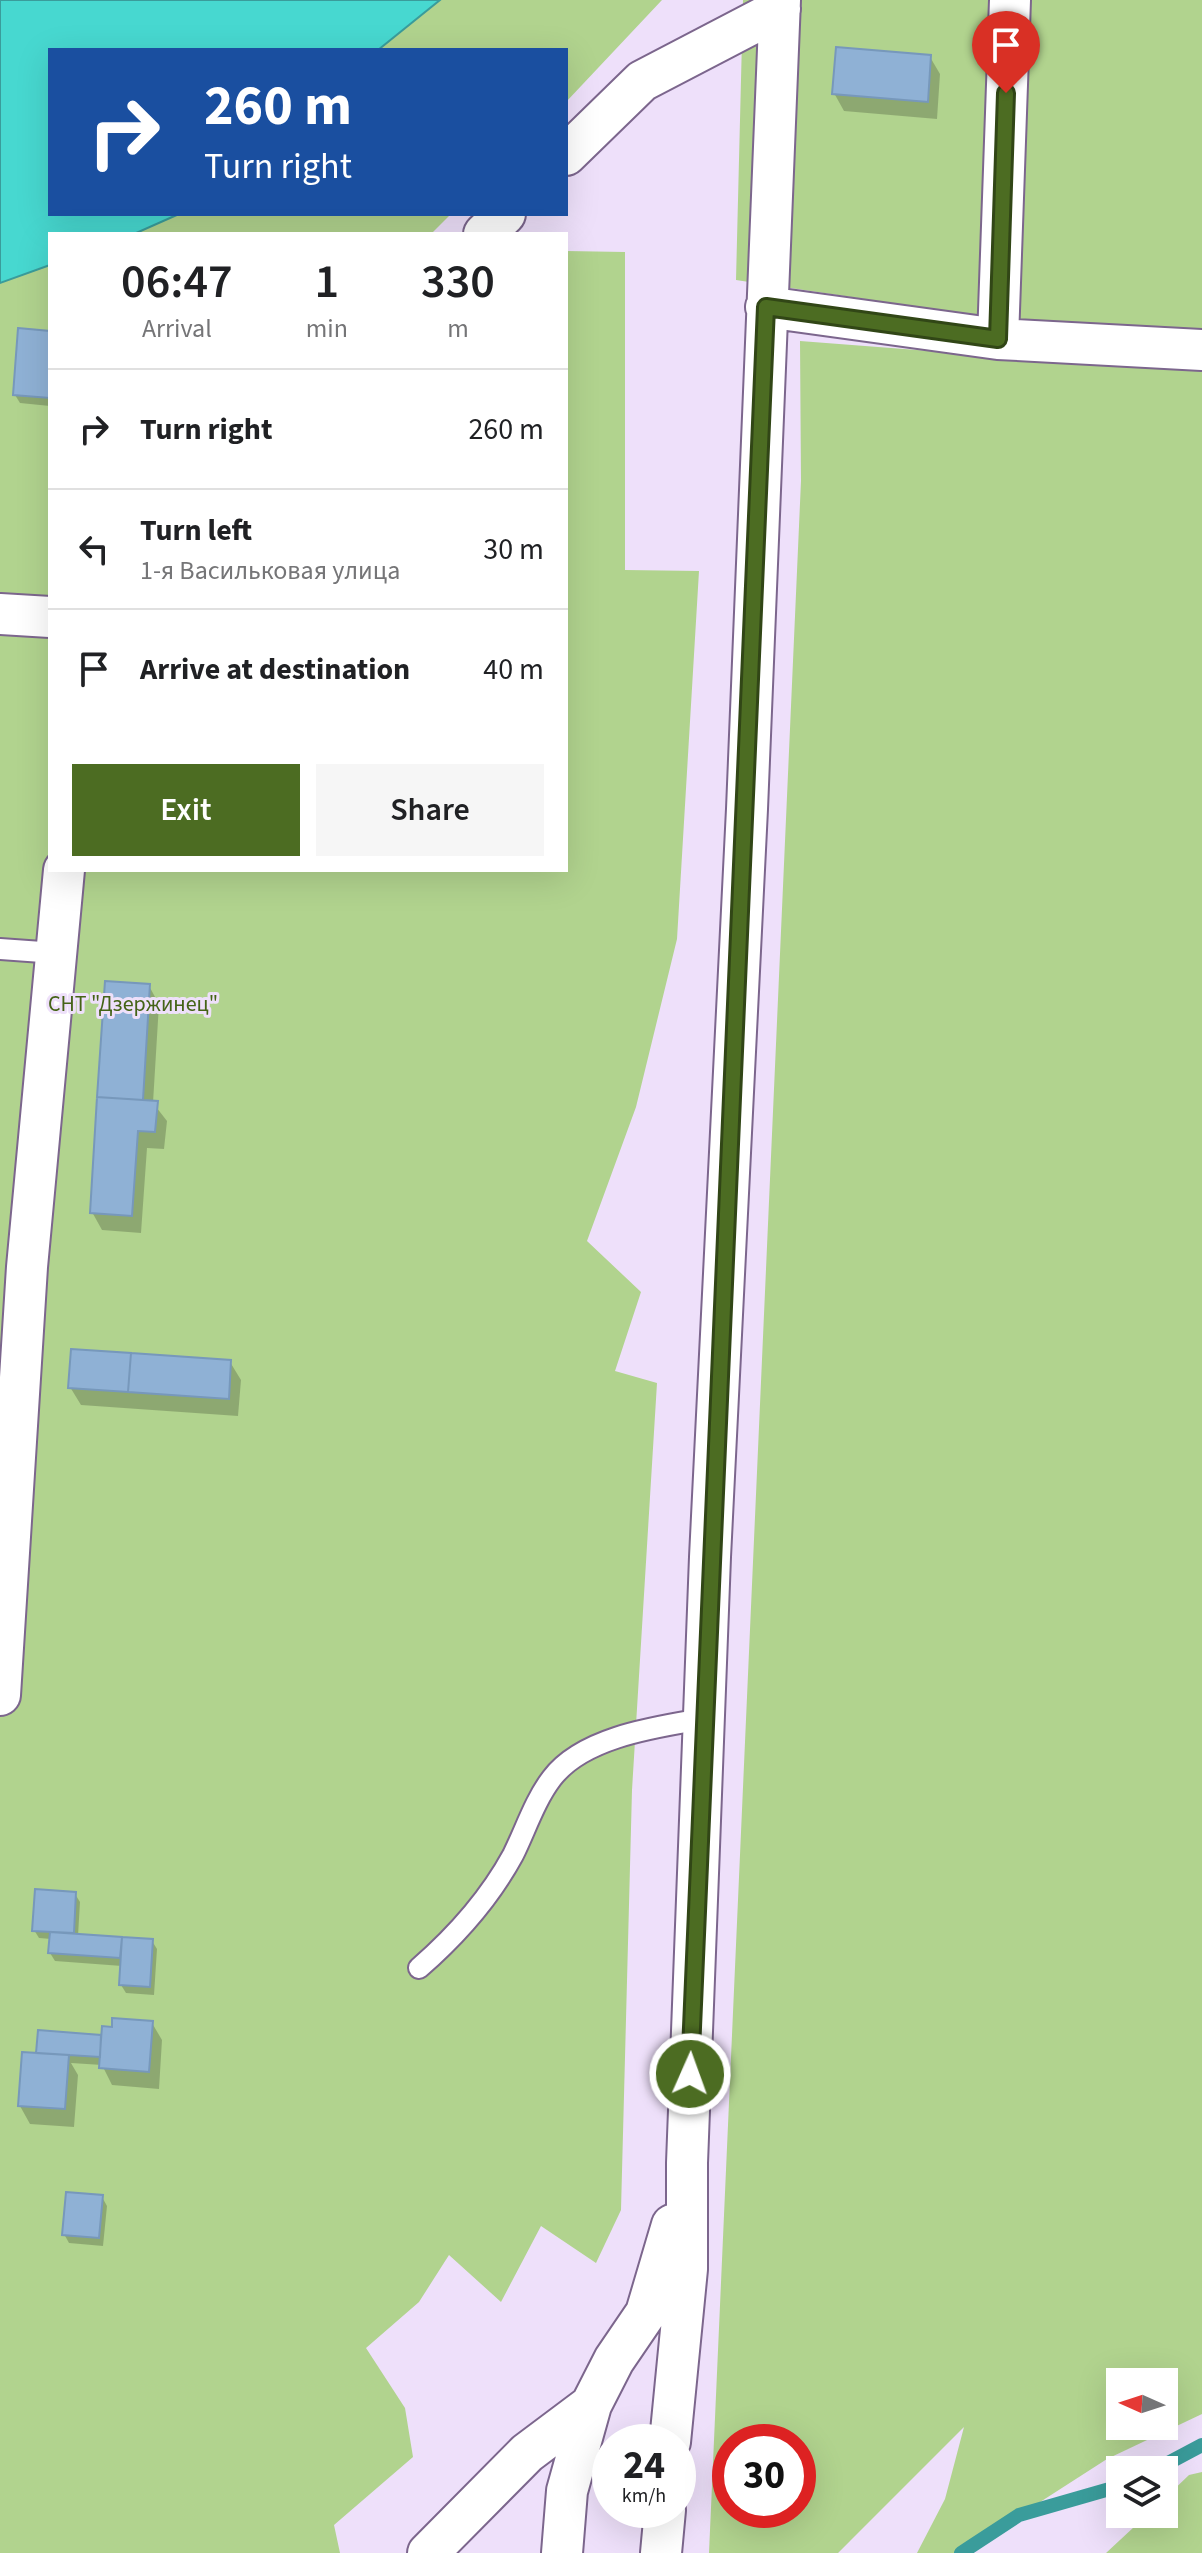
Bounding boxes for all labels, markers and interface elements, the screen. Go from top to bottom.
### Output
pin [972,11,1040,93]
icon: arrive [984,23,1028,67]
text: 260 m [204,67,352,146]
icon: right [72,80,176,184]
text: Turn right [204,141,352,192]
text: 06:47 [121,248,233,316]
text: 1 [315,248,339,316]
text: 330 [421,248,495,316]
text: Arrival [142,310,212,347]
text: min [306,310,348,347]
text: m [447,310,469,347]
icon: right [72,407,116,451]
text: Turn right [140,408,272,451]
text: 260 m [468,408,544,451]
text: Turn left [140,509,252,552]
icon: left [72,527,116,571]
text: 30 m [483,528,544,571]
text: 1-я Васильковая улица [140,552,400,589]
icon: arrive [72,647,116,691]
text: Arrive at destination [140,648,410,691]
text: 40 m [483,648,544,691]
button: Exit [72,764,300,856]
button: Share [316,764,544,856]
park label: СНТ "Дзержинец" [48,988,218,1020]
position arrow [648,2032,732,2116]
north arrow [1106,2368,1178,2440]
map controls [1106,2368,1178,2528]
speed limit sign: 30 [712,2424,816,2528]
text: 24 [623,2437,665,2494]
button: layers [1106,2456,1178,2528]
text: km/h [622,2482,666,2510]

